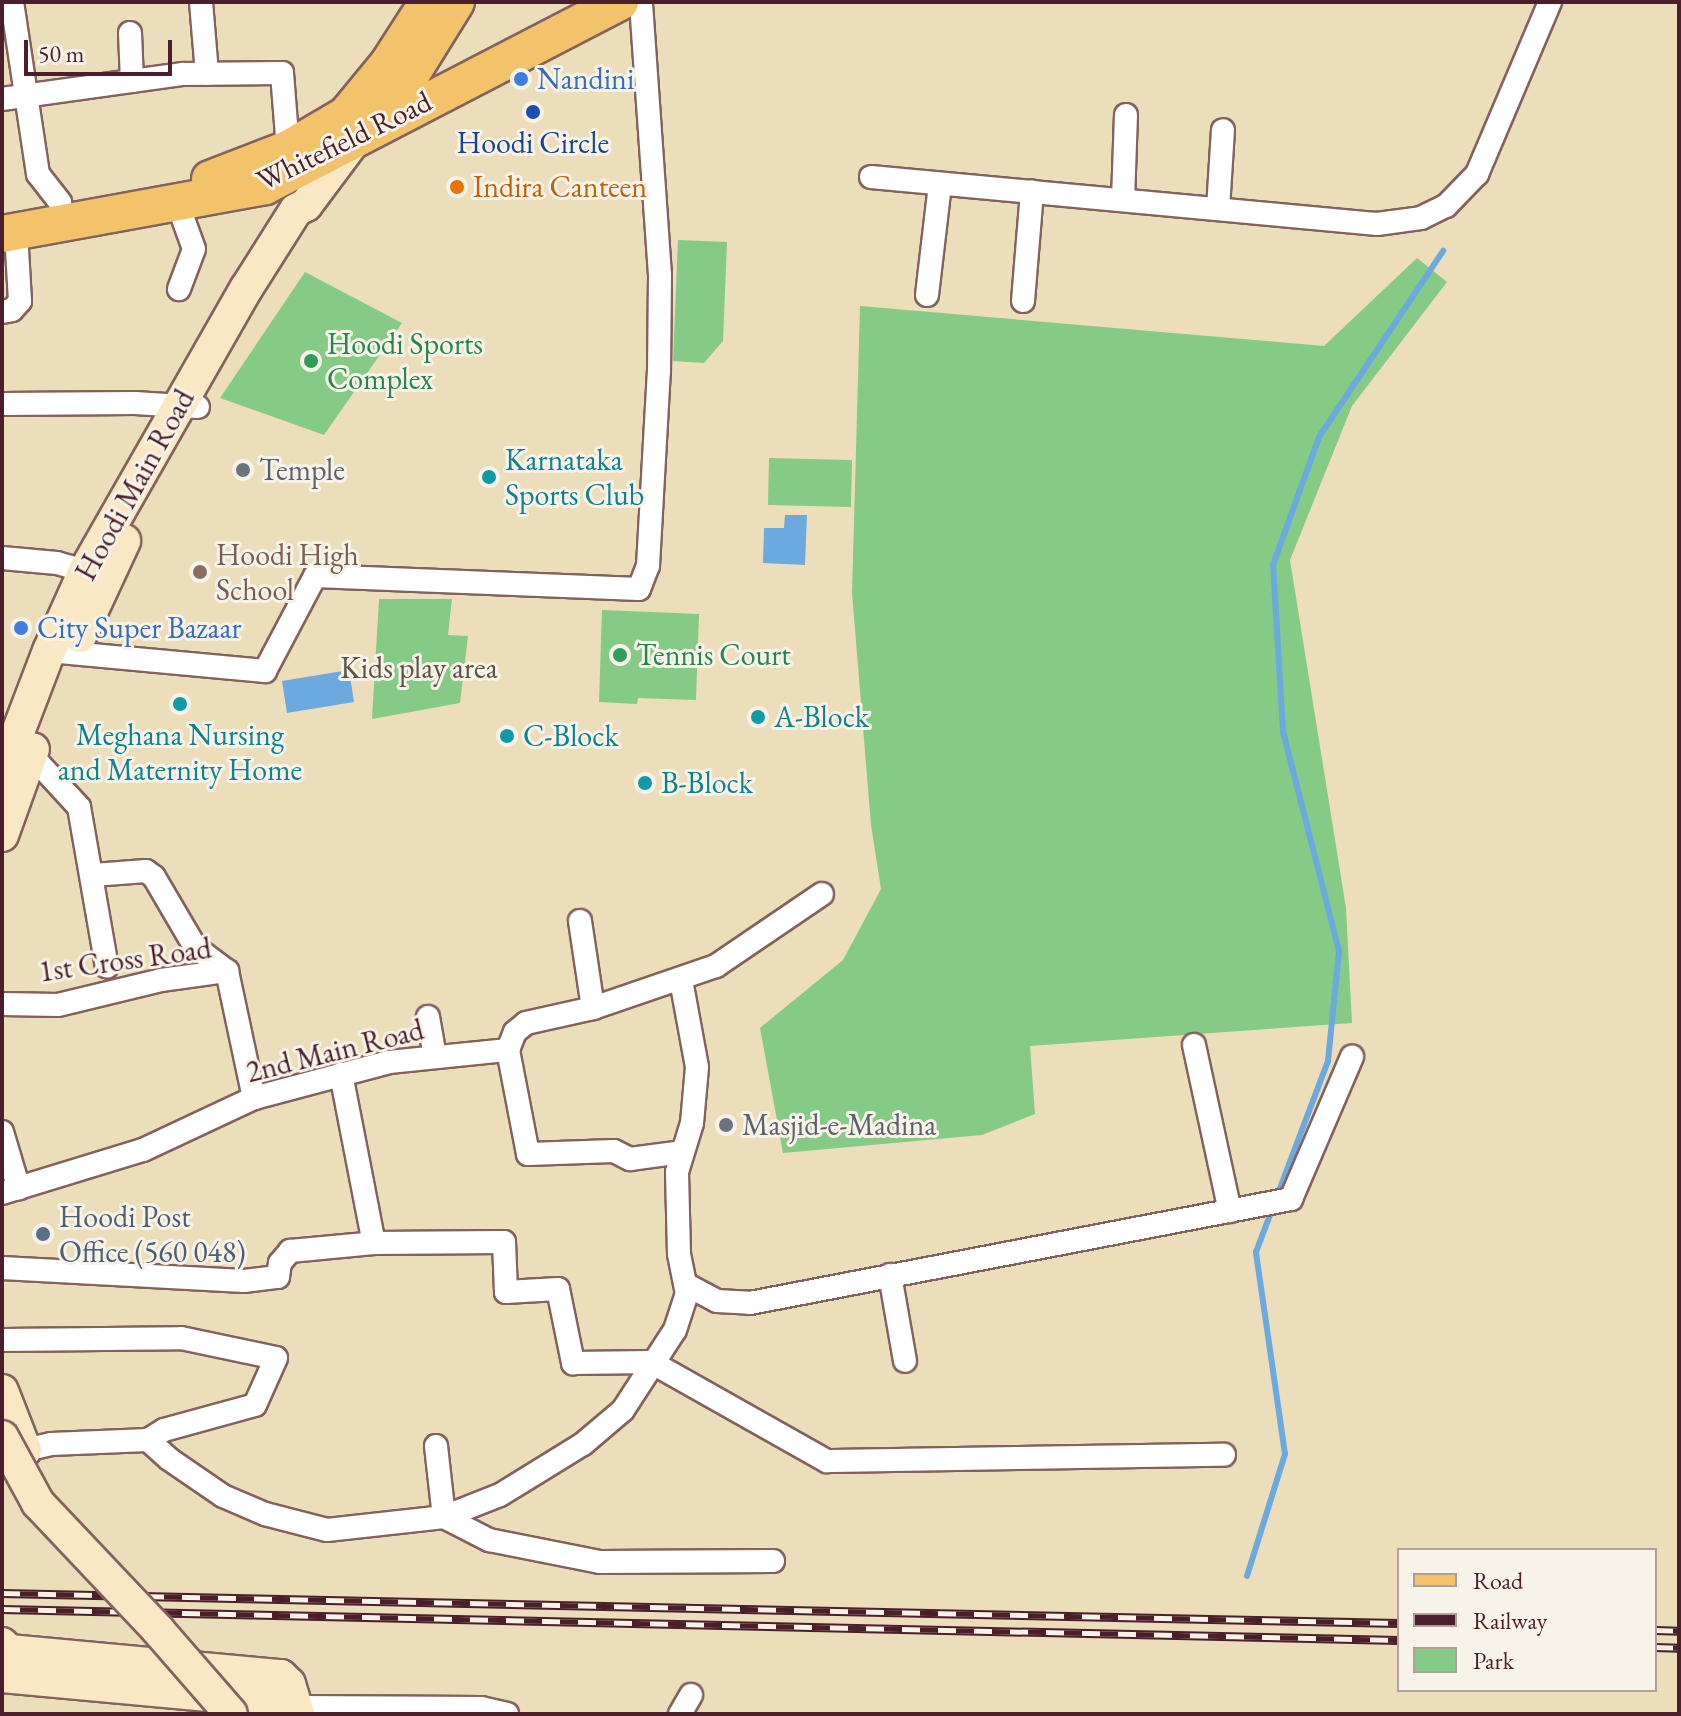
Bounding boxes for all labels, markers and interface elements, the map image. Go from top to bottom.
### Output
scale bar [28,24,176,74]
text: 50 m [38,38,85,69]
place label: Nandini [537,61,634,97]
marker: Nandini [512,70,530,88]
street label: Whitefield Road [251,83,437,199]
marker: Hoodi Circle [524,103,542,121]
place label: Hoodi Circle [457,125,609,161]
place label: Indira Canteen [473,169,647,205]
marker: Indira Canteen [448,178,466,196]
place label: Hoodi Sports Complex [327,326,483,396]
marker: Hoodi Sports Complex [302,352,320,370]
street label: Hoodi Main Road [68,383,202,587]
place label: Karnataka Sports Club [505,442,644,512]
place label: Temple [259,452,345,488]
marker: Temple [234,461,252,479]
marker: Karnataka Sports Club [480,468,498,486]
place label: Hoodi High School [216,537,359,608]
marker: Hoodi High School [191,563,209,581]
place label: City Super Bazaar [37,610,242,646]
marker: City Super Bazaar [12,619,30,637]
place label: Tennis Court [636,637,791,673]
marker: Tennis Court [611,646,629,664]
park label: Kids play area [340,650,498,686]
marker: Meghana Nursing and Maternity Home [171,695,189,713]
place label: A-Block [774,699,869,735]
marker: A-Block [749,708,767,726]
place label: Meghana Nursing and Maternity Home [58,717,302,788]
place label: C-Block [523,718,618,754]
marker: C-Block [498,727,516,745]
place label: B-Block [661,765,753,801]
marker: B-Block [636,774,654,792]
street label: 1st Cross Road [36,930,214,990]
street label: 2nd Main Road [242,1012,428,1090]
place label: Masjid-e-Madina [742,1107,936,1143]
marker: Masjid-e-Madina [717,1116,735,1134]
place label: Hoodi Post Office (560 048) [59,1199,246,1270]
marker: Hoodi Post Office (560 048) [34,1225,52,1243]
legend [1397,1548,1657,1692]
text: Road [1473,1565,1523,1596]
text: Railway [1473,1605,1547,1636]
text: Park [1473,1645,1514,1676]

